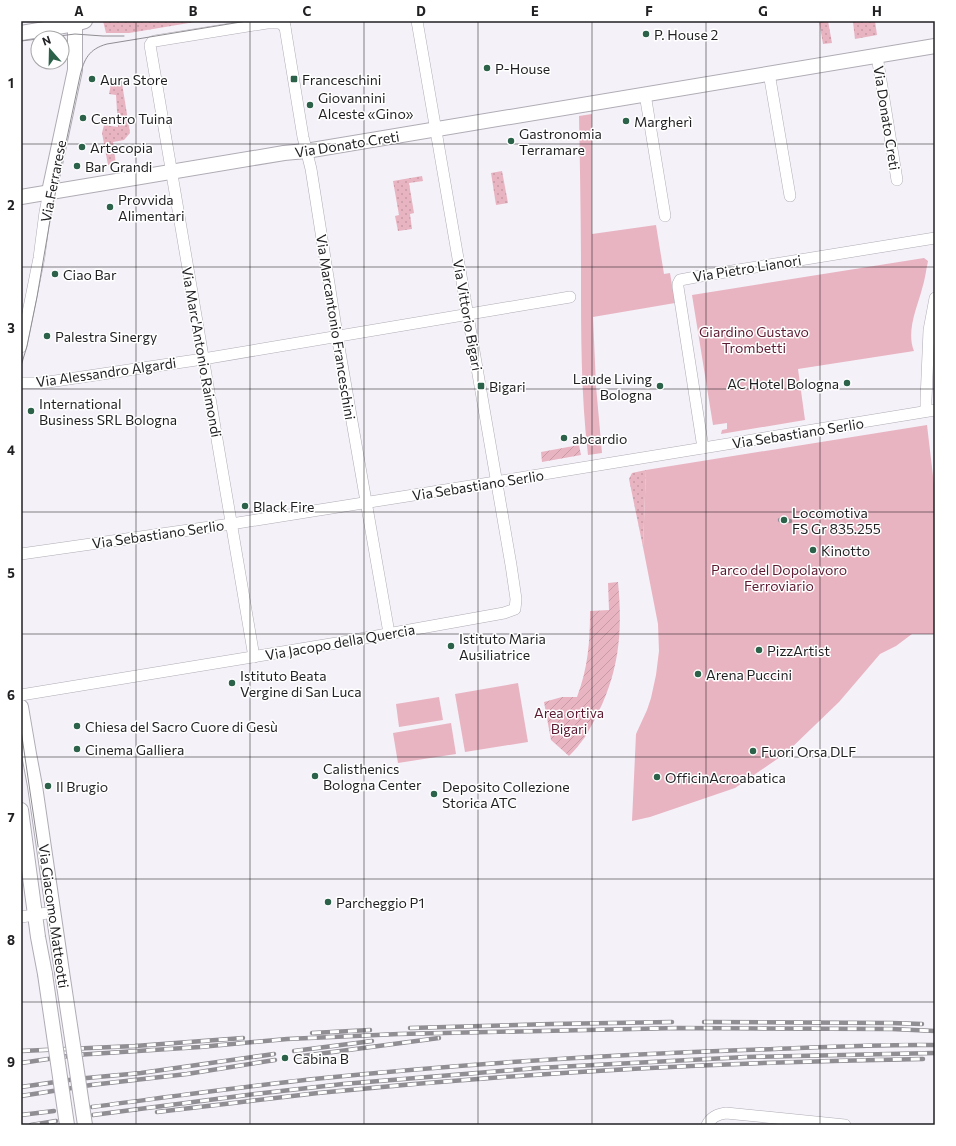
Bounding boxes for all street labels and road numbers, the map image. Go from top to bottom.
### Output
street label: Via Donato Creti [870,65,904,171]
street label: Via Donato Creti [294,127,400,161]
street label: Via Ferrarese [37,139,69,223]
street label: Via Marcantonio Franceschini [313,233,359,421]
street label: Via Pietro Lianori [692,251,802,285]
street label: Via Vittorio Bigari [450,258,486,372]
street label: Via Marc'Antonio Raimondi [179,265,225,439]
street label: Via Alessandro Algardi [35,354,177,390]
street label: Via Sebastiano Serlio [731,414,865,452]
street label: Via Sebastiano Serlio [411,466,545,504]
street label: Via Sebastiano Serlio [91,516,225,552]
street label: Via Jacopo della Quercia [264,620,416,664]
street label: Via Giacomo Matteotti [35,843,73,989]

